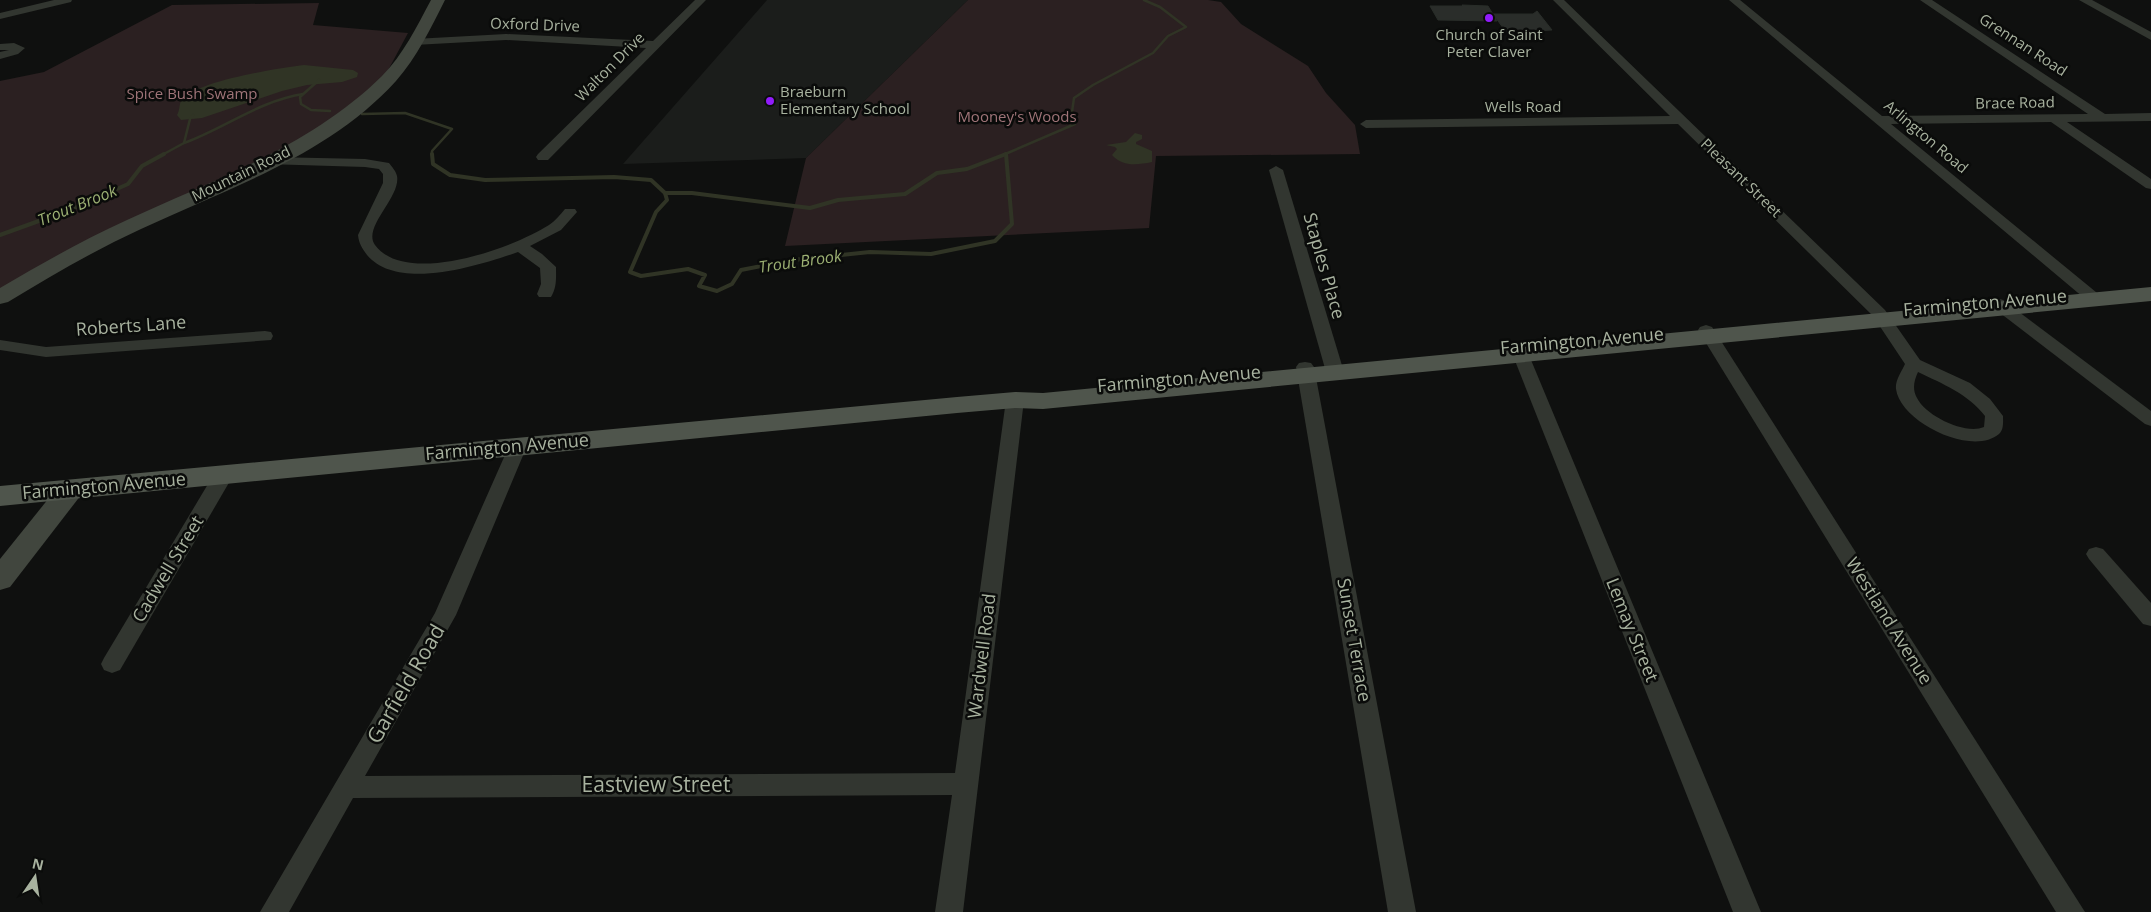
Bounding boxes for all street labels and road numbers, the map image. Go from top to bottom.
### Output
street label: Grennan Road [1976,8,2071,80]
street label: Oxford Drive [490,12,580,36]
street label: Walton Drive [570,27,648,105]
street label: Brace Road [1975,91,2055,113]
street label: Arlington Road [1880,95,1973,177]
street label: Wells Road [1485,96,1561,116]
street label: Pleasant Street [1697,133,1787,221]
street label: Mountain Road [188,141,293,206]
street label: Staples Place [1298,210,1352,322]
street label: Farmington Avenue [1902,283,2068,321]
street label: Roberts Lane [75,309,187,341]
street label: Farmington Avenue [1499,321,1665,359]
street label: Farmington Avenue [1096,359,1262,397]
street label: Farmington Avenue [424,427,590,465]
street label: Farmington Avenue [21,466,187,504]
street label: Cadwell Street [126,511,208,626]
street label: Westland Avenue [1841,552,1939,689]
street label: Lemay Street [1601,574,1665,685]
street label: Sunset Terrace [1332,576,1378,704]
street label: Wardwell Road [961,592,1001,720]
street label: Garfield Road [360,619,451,748]
street label: Eastview Street [582,770,730,798]

